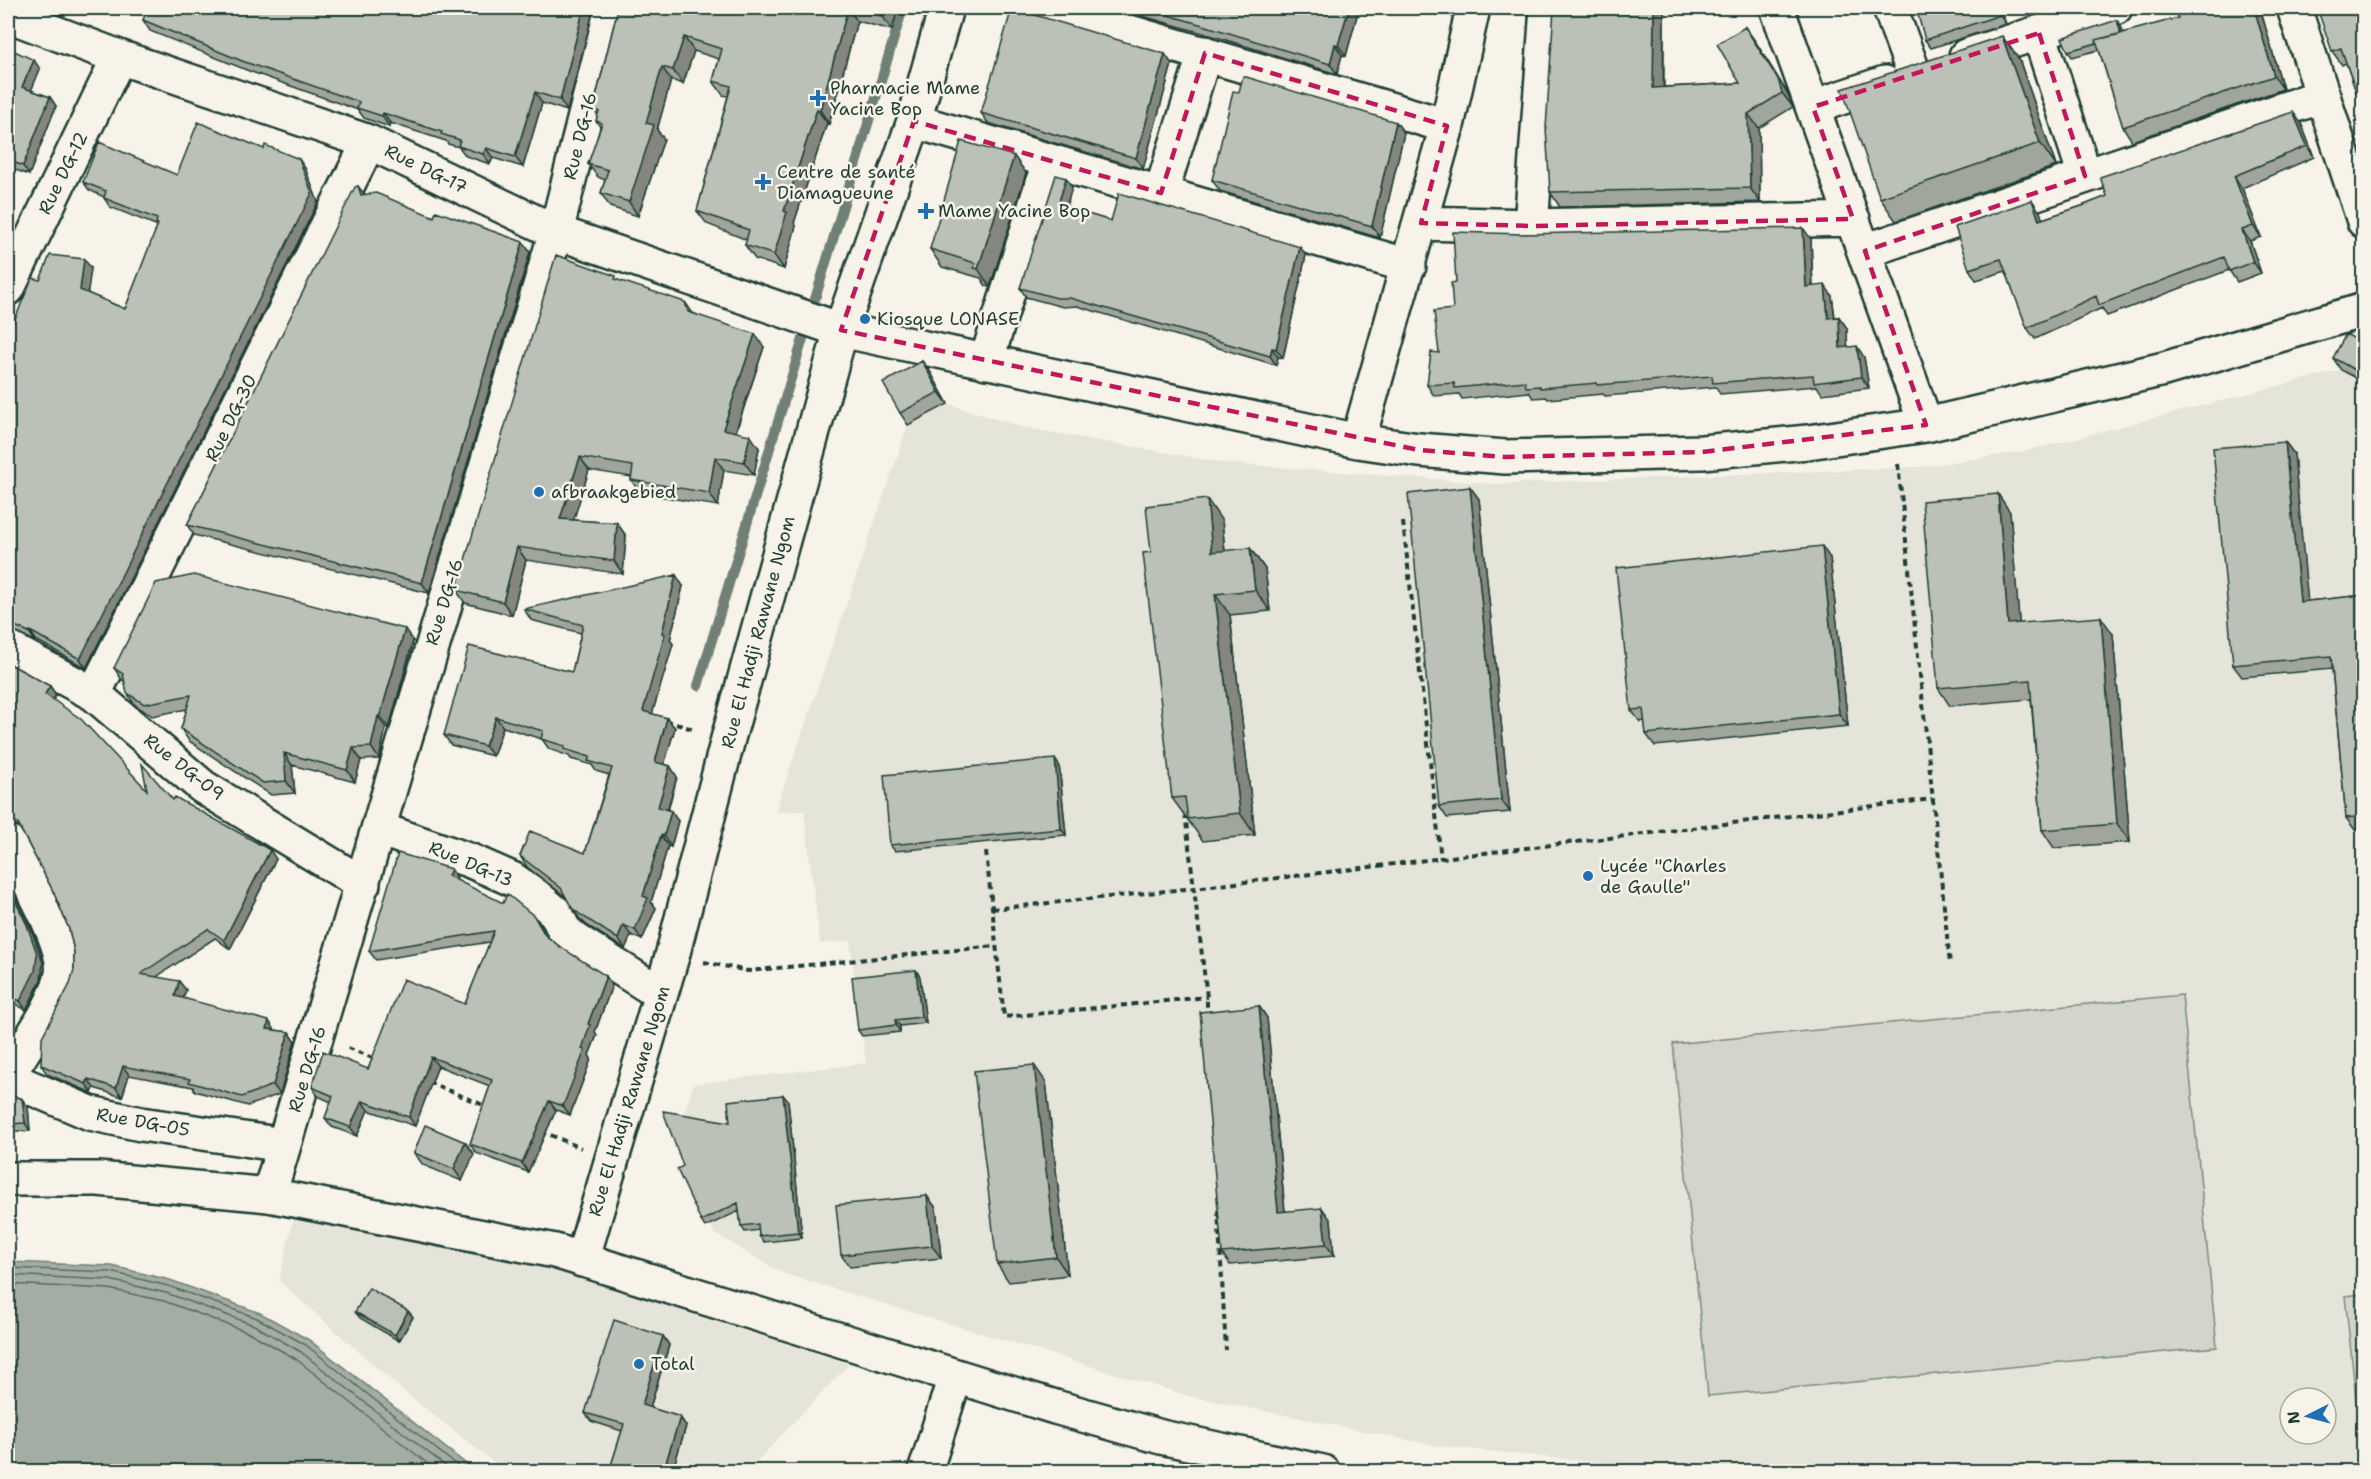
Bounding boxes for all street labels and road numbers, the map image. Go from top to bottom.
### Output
street label: Rue DG-16 [558,90,602,182]
street label: Rue DG-12 [33,128,93,218]
street label: Rue DG-17 [381,139,471,199]
street label: Rue DG-30 [200,370,262,466]
street label: Rue El Hadji Rawane Ngom [715,513,801,751]
street label: Rue DG-16 [419,556,469,648]
street label: Rue DG-09 [139,728,229,806]
street label: Rue DG-13 [425,836,517,892]
street label: Rue El Hadji Rawane Ngom [582,983,676,1219]
street label: Rue DG-16 [282,1023,332,1115]
street label: Rue DG-05 [94,1102,192,1142]

